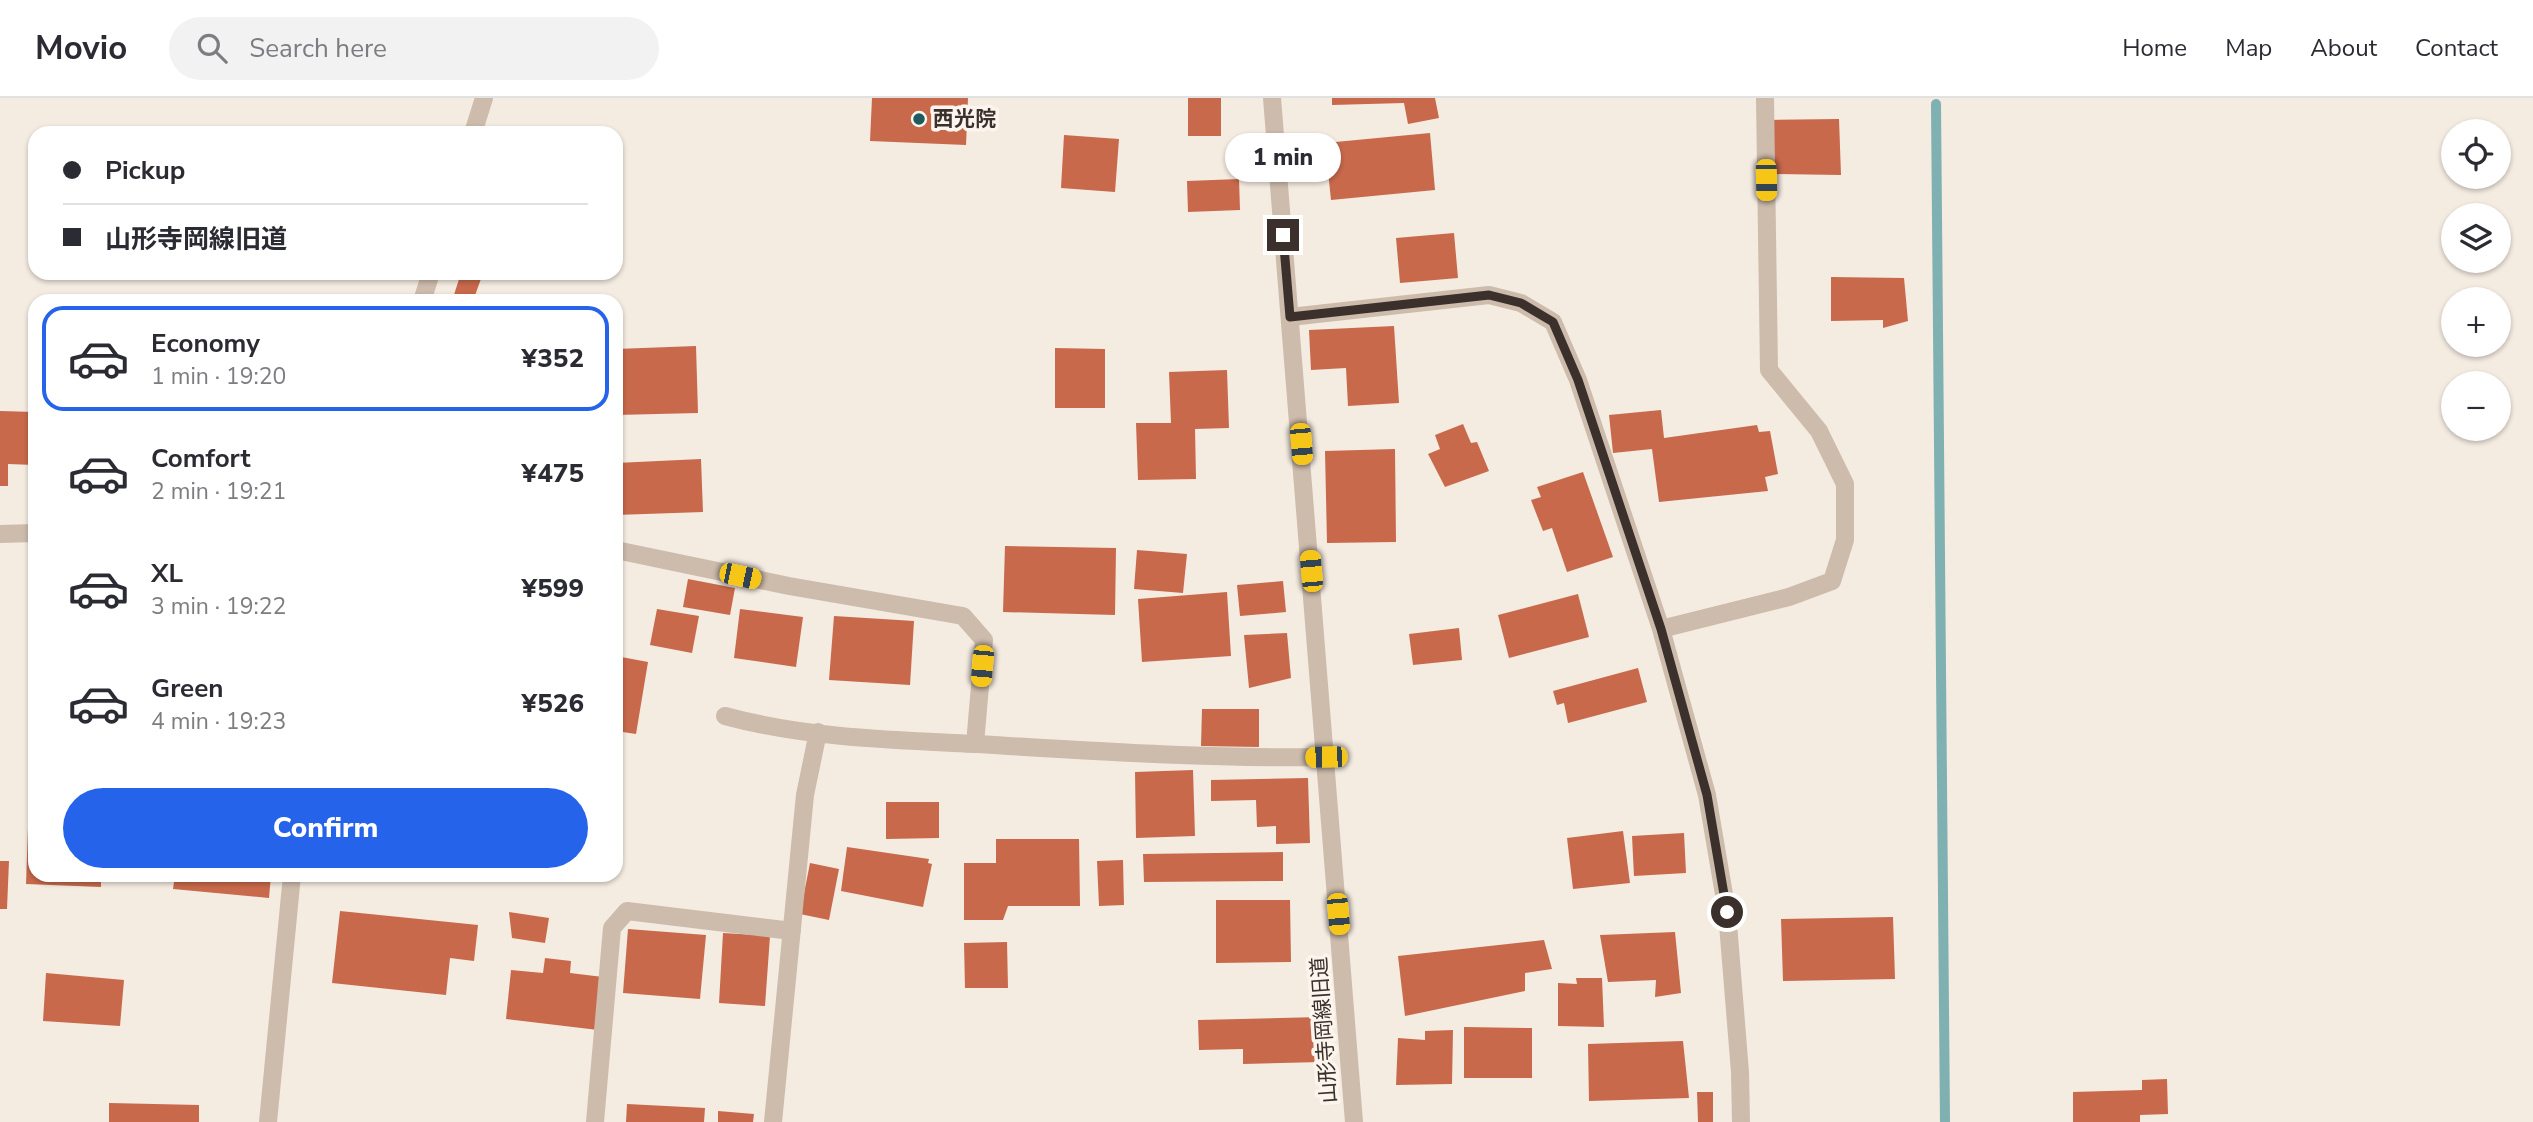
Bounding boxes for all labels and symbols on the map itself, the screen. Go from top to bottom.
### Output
place label: 西光院 [933,105,996,133]
marker: 西光院 [911,111,927,127]
callout: 1 min [1225,134,1341,183]
car [1756,159,1777,201]
route end [1267,219,1299,251]
car [1289,422,1314,466]
car [1299,549,1324,593]
car [718,561,763,591]
car [970,644,995,688]
car [1305,746,1348,768]
car [1326,892,1351,936]
route start [1711,896,1743,928]
street label: 山形寺岡線旧道 [1305,956,1343,1104]

